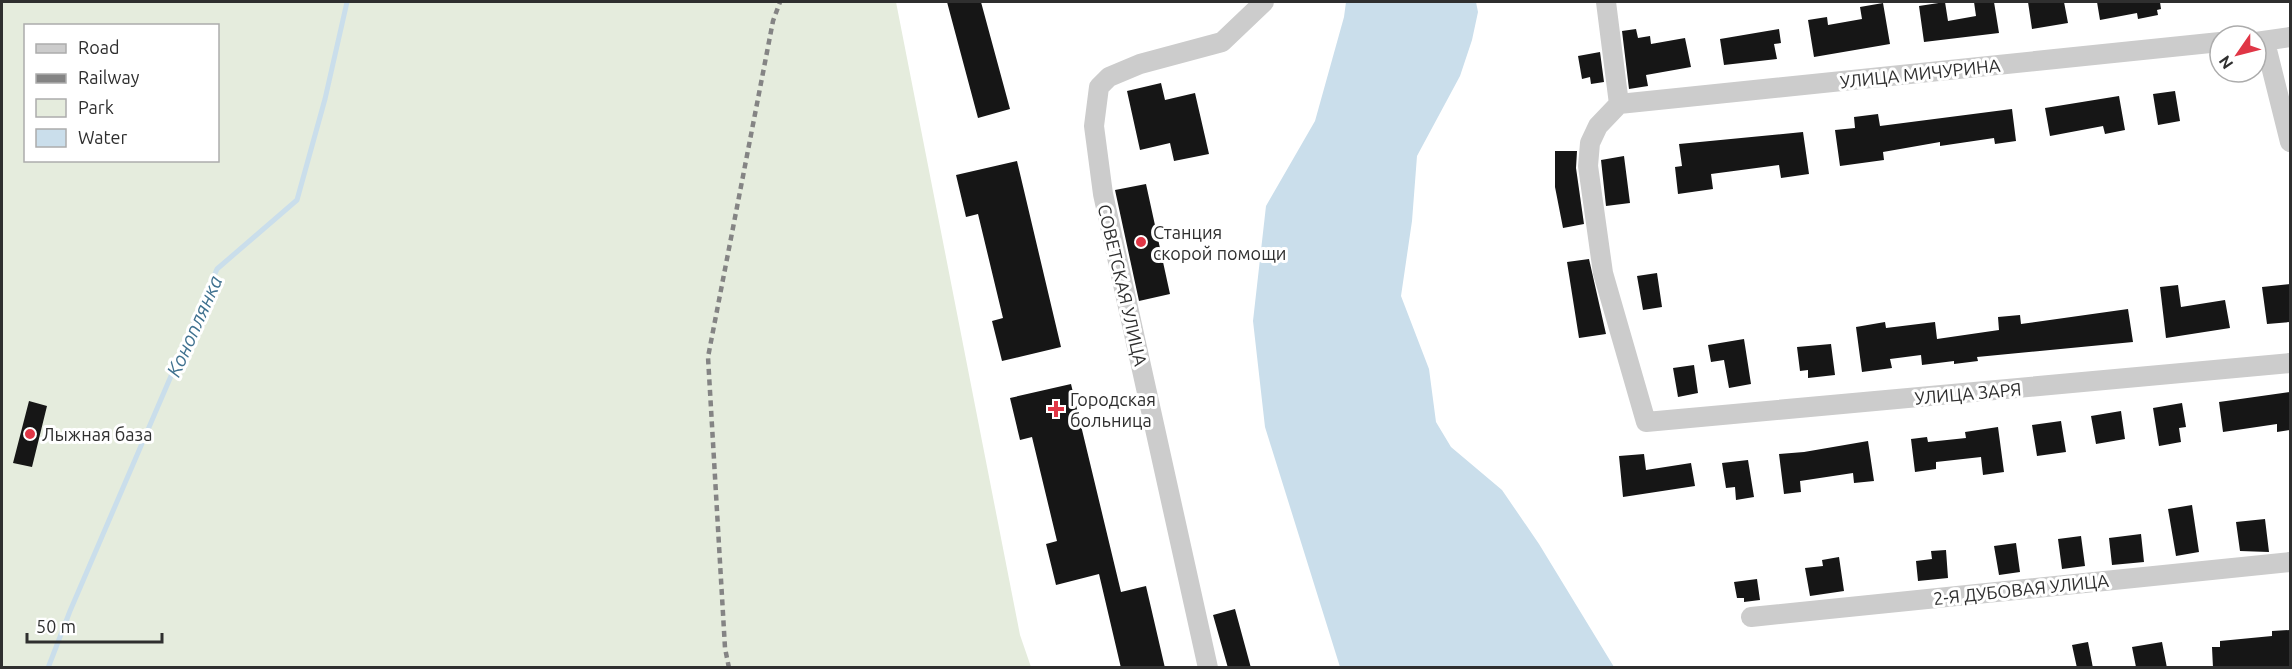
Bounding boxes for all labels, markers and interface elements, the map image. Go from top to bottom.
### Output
legend [24,24,219,162]
north arrow [2208,24,2268,84]
text: Road [78,37,120,57]
text: N [2215,53,2237,73]
street label: УЛИЦА МИЧУРИНА [1839,55,2001,91]
text: Railway [78,67,140,87]
text: Park [78,97,114,117]
text: Water [78,127,128,147]
street label: СОВЕТСКАЯ УЛИЦА [1095,202,1151,368]
place label: Станция скорой помощи [1153,222,1287,263]
marker: Станция скорой помощи [1134,235,1148,249]
water label: Коноплянка [161,272,227,380]
street label: УЛИЦА ЗАРЯ [1914,378,2022,408]
place label: Городская больница [1070,389,1156,430]
marker: Городская больница [1047,400,1065,418]
place label: Лыжная база [42,424,152,444]
marker: Лыжная база [23,427,37,441]
street label: 2-Я ДУБОВАЯ УЛИЦА [1932,570,2110,608]
scale bar [27,606,162,644]
text: 50 m [36,616,76,636]

